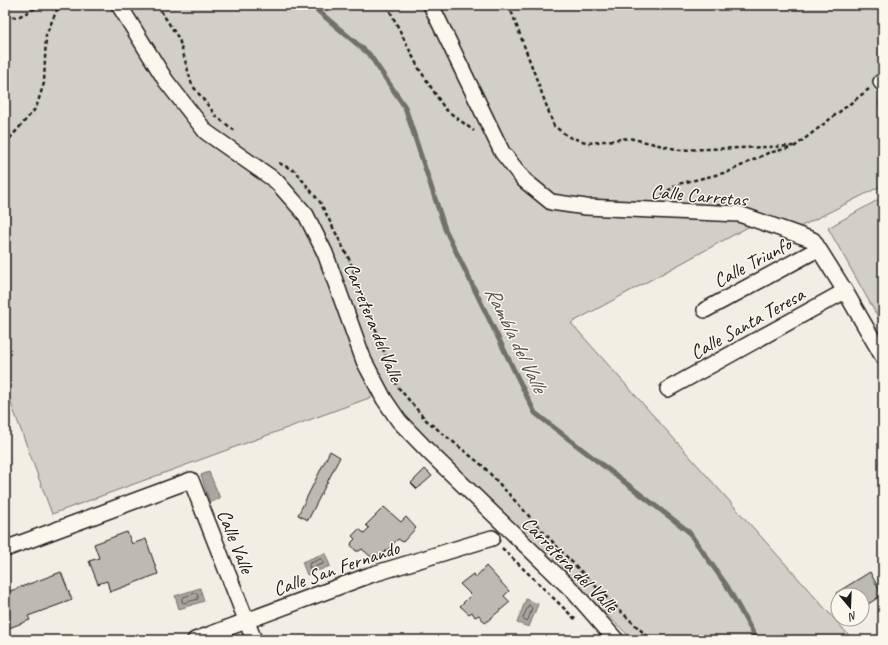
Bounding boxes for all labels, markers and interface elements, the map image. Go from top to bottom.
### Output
street label: Calle Carretas [650,179,750,212]
street label: Calle Triunfo [709,231,797,293]
street label: Carretera del Valle [338,259,409,387]
street label: Calle Santa Teresa [686,281,810,365]
water label: Rambla del Valle [479,282,554,399]
street label: Calle Valle [211,506,260,578]
street label: Carretera del Valle [516,511,624,619]
street label: Calle San Fernando [270,535,403,602]
north arrow [830,587,870,627]
text: N [846,609,859,625]

